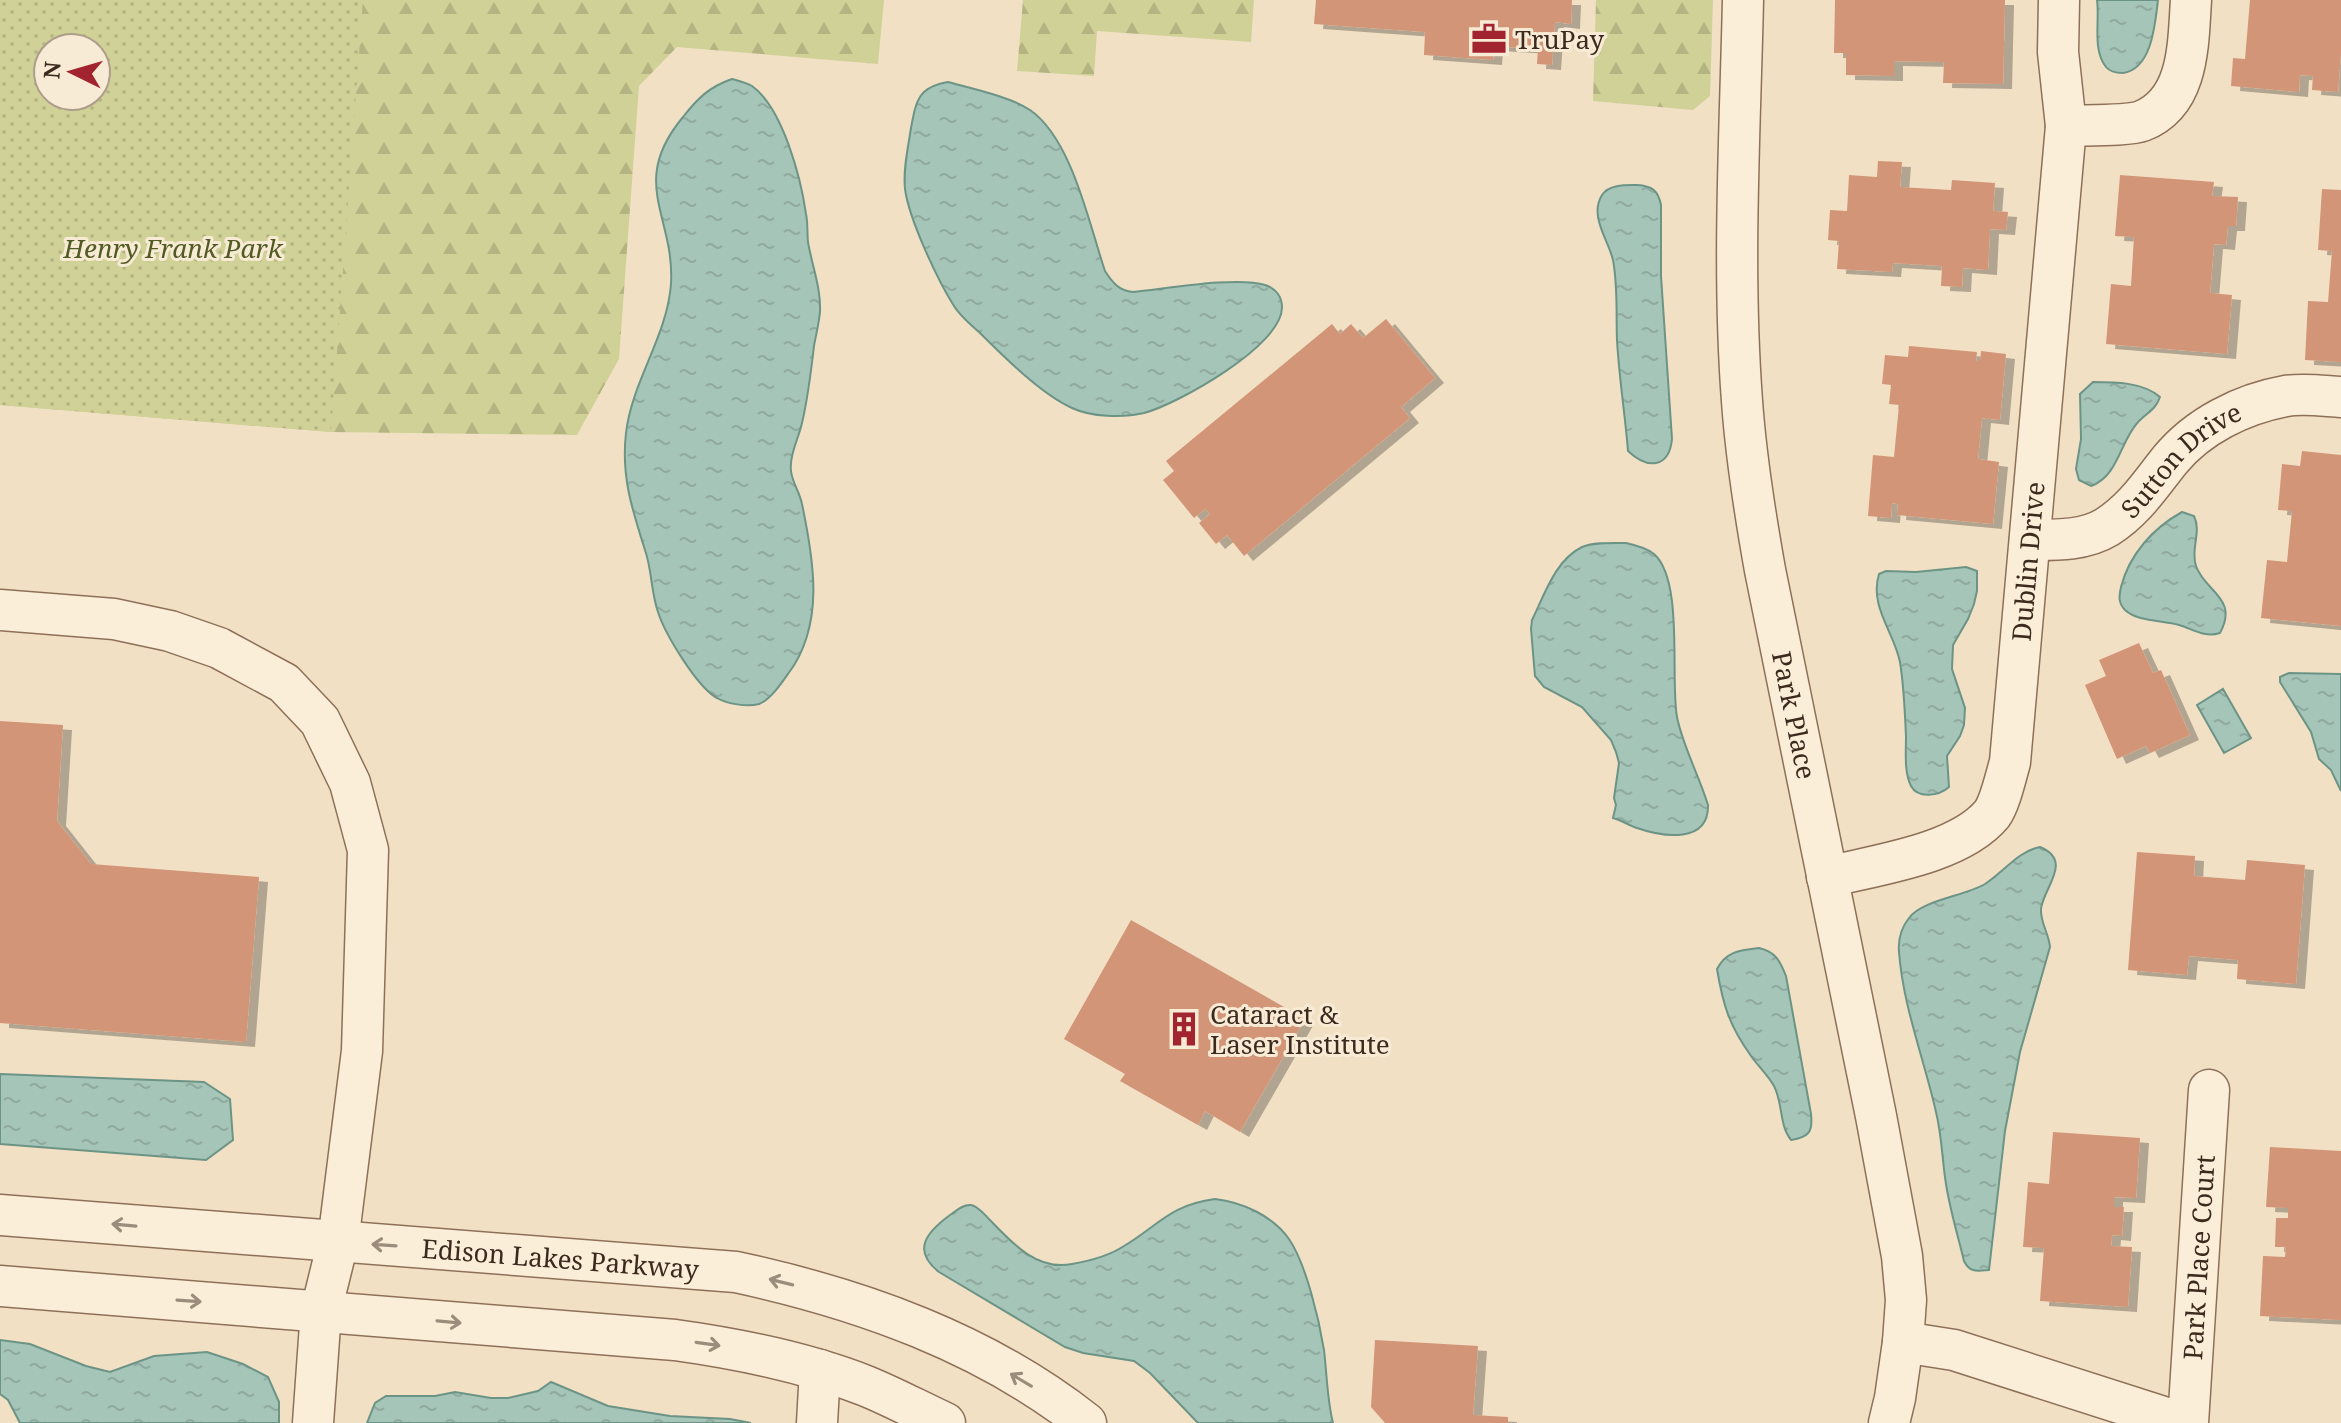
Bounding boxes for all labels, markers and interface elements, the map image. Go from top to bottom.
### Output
office icon: TruPay [1470,20,1508,58]
place label: TruPay [1515,21,1605,57]
north arrow [32,32,112,112]
text: N [35,60,67,80]
park label: Henry Frank Park [63,230,284,266]
street label: Sutton Drive [2113,393,2247,526]
street label: Dublin Drive [2003,480,2053,643]
street label: Park Place [1764,648,1825,782]
place label: Cataract & Laser Institute [1210,996,1390,1062]
building icon: Cataract & Laser Institute [1165,1010,1203,1048]
street label: Park Place Court [2174,1154,2223,1361]
one-way arrow [111,1217,138,1232]
street label: Edison Lakes Parkway [420,1230,701,1287]
one-way arrow [371,1237,398,1252]
one-way arrow [769,1274,795,1289]
one-way arrow [175,1294,202,1309]
one-way arrow [435,1314,462,1329]
one-way arrow [694,1337,720,1352]
one-way arrow [1010,1372,1033,1388]

